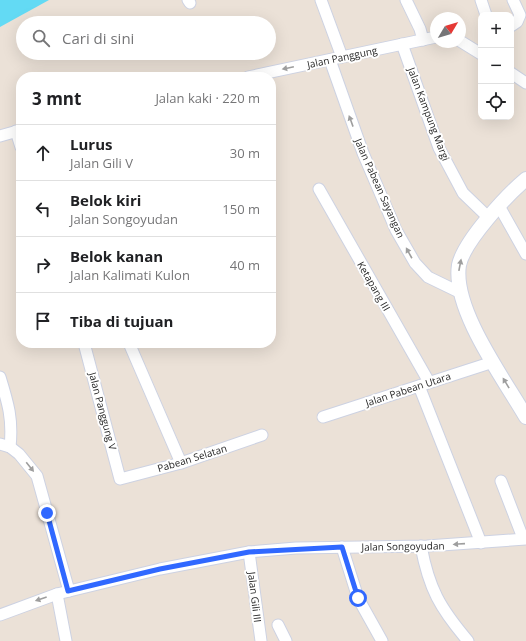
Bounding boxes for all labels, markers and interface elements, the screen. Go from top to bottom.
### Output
north arrow [430,12,466,48]
map controls [478,12,514,120]
button: + [478,12,514,48]
search box [16,16,276,60]
icon: search [30,27,52,49]
text: Cari di sini [62,28,134,48]
street label: Jalan Panggung [305,43,379,71]
button: − [478,48,514,84]
street label: Jalan Kampung Margi [404,64,453,163]
one-way arrow [282,66,294,72]
button: locate [478,84,514,120]
text: 3 mnt [32,87,81,110]
text: Jalan kaki · 220 m [155,89,260,107]
one-way arrow [348,115,354,127]
text: Lurus [70,134,112,154]
street label: Jalan Pabean Sayangan [351,135,408,240]
icon: ahead [32,142,54,164]
text: 30 m [230,144,260,162]
text: Jalan Gili V [70,154,133,172]
text: Belok kiri [70,190,141,210]
icon: left [32,198,54,220]
text: 150 m [222,200,260,218]
text: Jalan Songoyudan [70,210,178,228]
text: Belok kanan [70,246,163,266]
one-way arrow [406,247,413,259]
icon: right [32,254,54,276]
text: 40 m [230,256,260,274]
street label: Ketapang III [354,259,394,313]
one-way arrow [457,259,463,271]
text: Jalan Kalimati Kulon [70,266,190,284]
icon: arrive [32,310,54,332]
text: Tiba di tujuan [70,311,173,331]
street label: Jalan Pabean Utara [363,369,452,410]
street label: Jalan Panggung V [86,370,120,451]
one-way arrow [503,377,510,389]
street label: Pabean Selatan [156,441,228,475]
one-way arrow [25,462,34,473]
route end [38,504,56,522]
street label: Jalan Songoyudan [360,538,445,554]
one-way arrow [452,541,465,547]
street label: Jalan Gili III [245,570,265,623]
route start [349,589,367,607]
one-way arrow [35,597,47,603]

